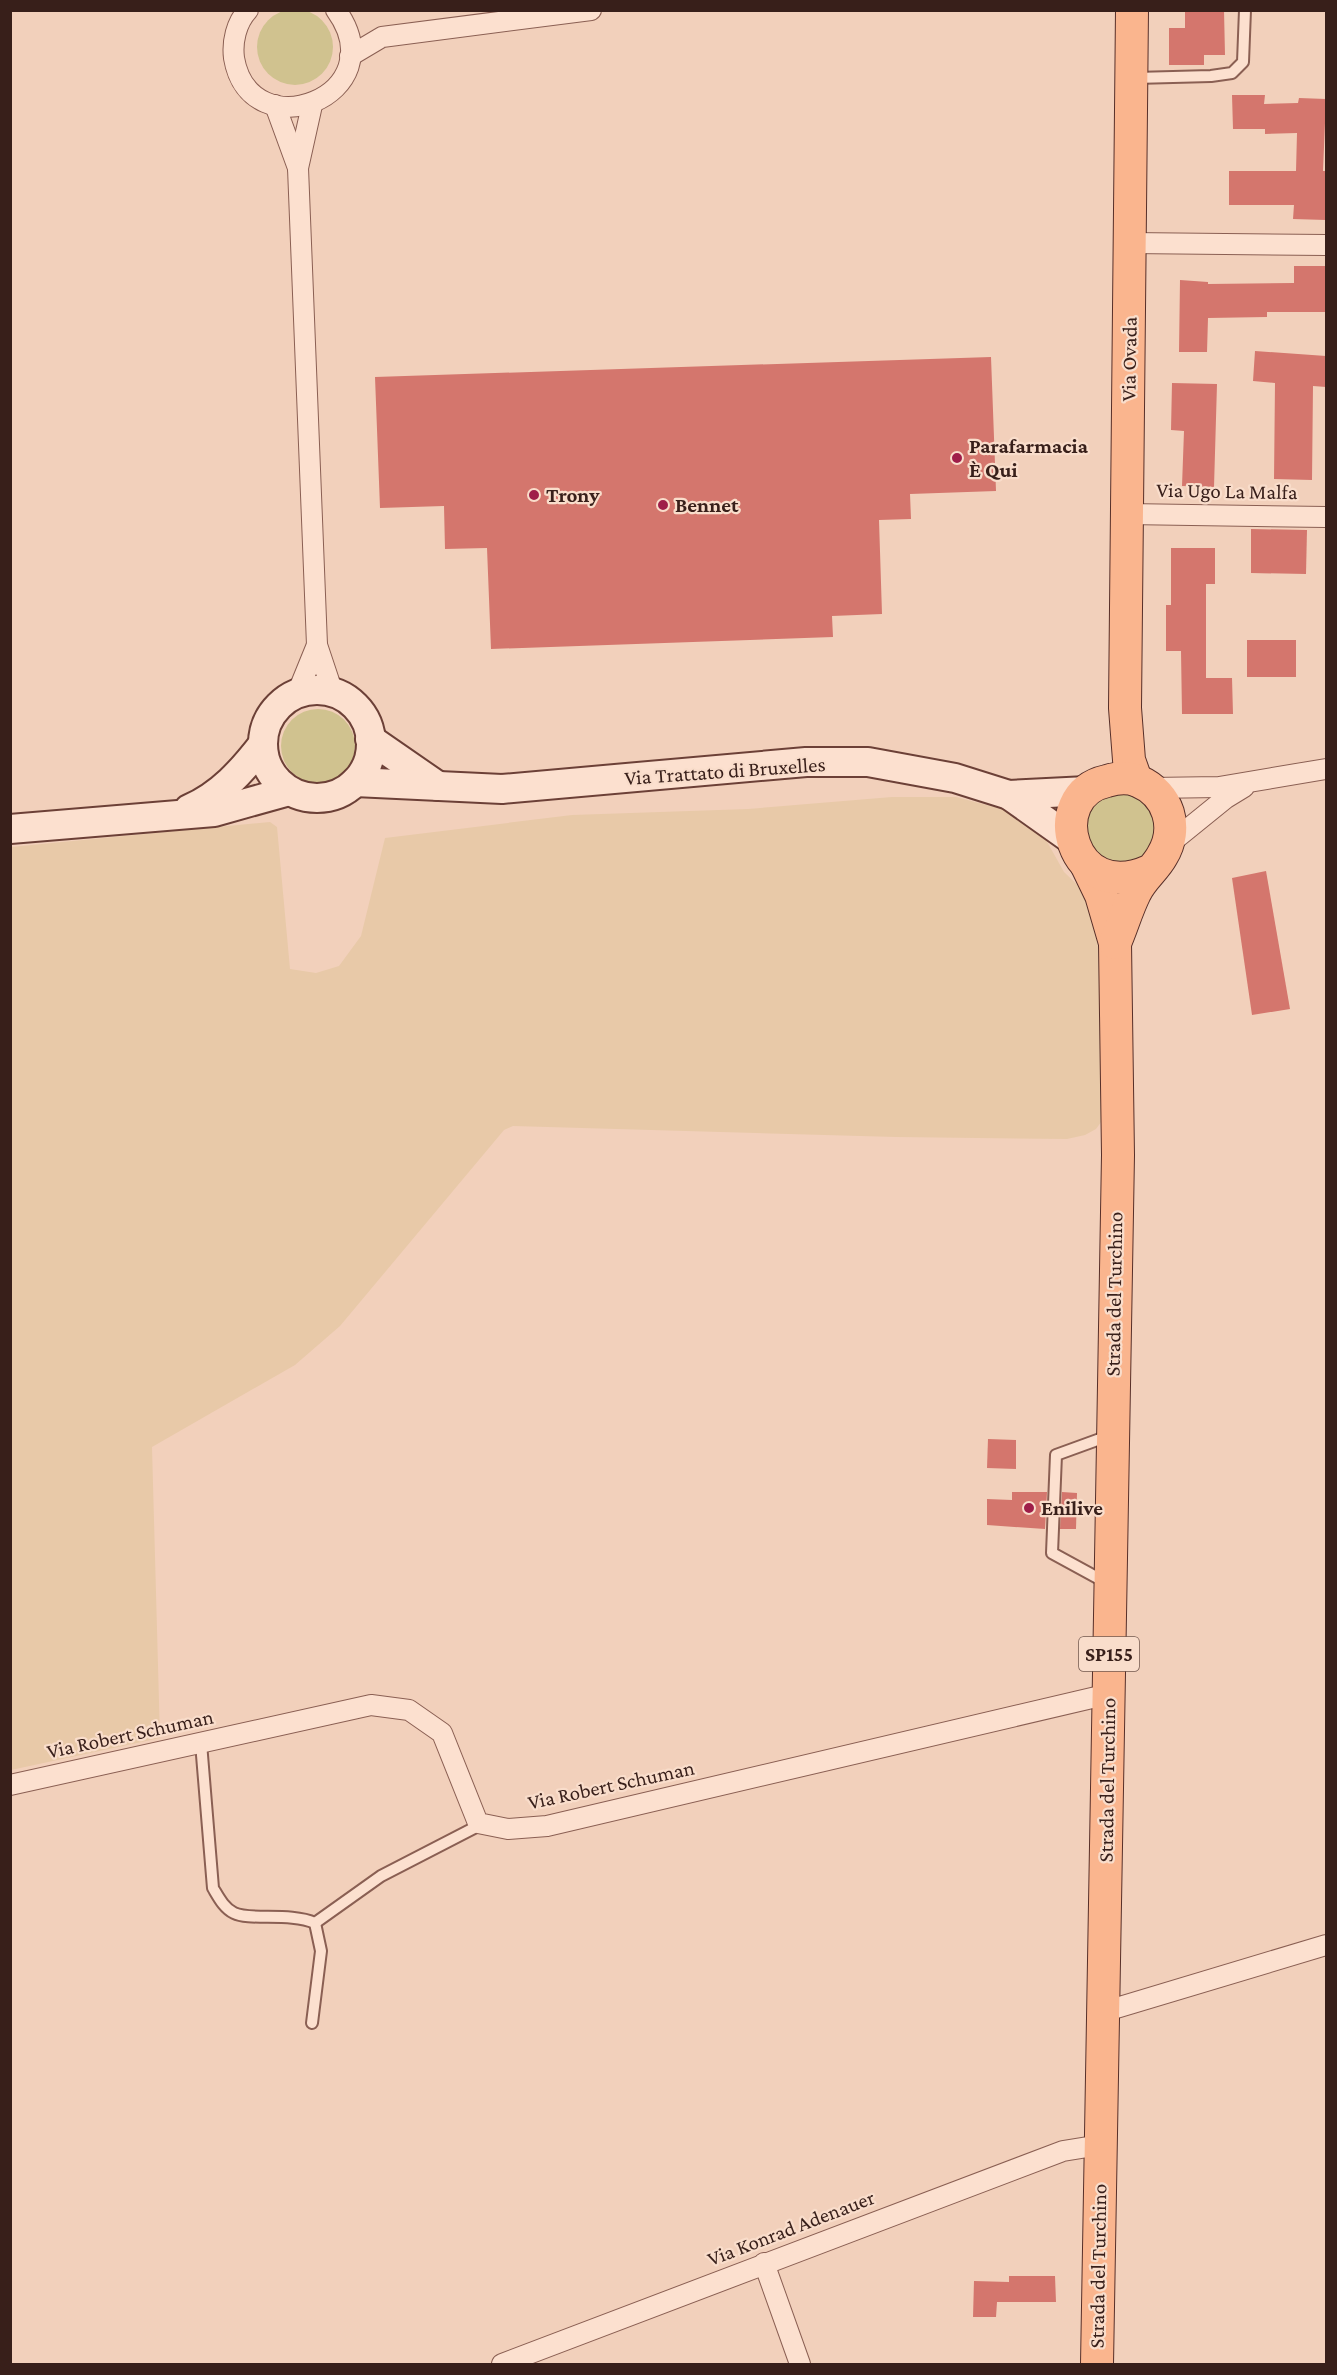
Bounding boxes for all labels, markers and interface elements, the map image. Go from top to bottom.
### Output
street label: Via Ovada [1116,316,1142,402]
place label: Parafarmacia È Qui [969,434,1089,482]
marker: Parafarmacia È Qui [950,451,964,465]
street label: Via Ugo La Malfa [1156,478,1298,504]
place label: Trony [546,483,600,507]
marker: Trony [527,488,541,502]
place label: Bennet [675,493,739,517]
marker: Bennet [656,498,670,512]
street label: Via Trattato di Bruxelles [624,752,826,790]
street label: Strada del Turchino [1101,1212,1127,1376]
place label: Enilive [1041,1496,1103,1520]
marker: Enilive [1022,1501,1036,1515]
road number: SP155 [1079,1637,1139,1671]
street label: Strada del Turchino [1094,1698,1120,1862]
street label: Via Robert Schuman [45,1705,215,1763]
street label: Via Robert Schuman [526,1756,696,1814]
street label: Strada del Turchino [1085,2184,1111,2348]
street label: Via Konrad Adenauer [704,2185,878,2271]

